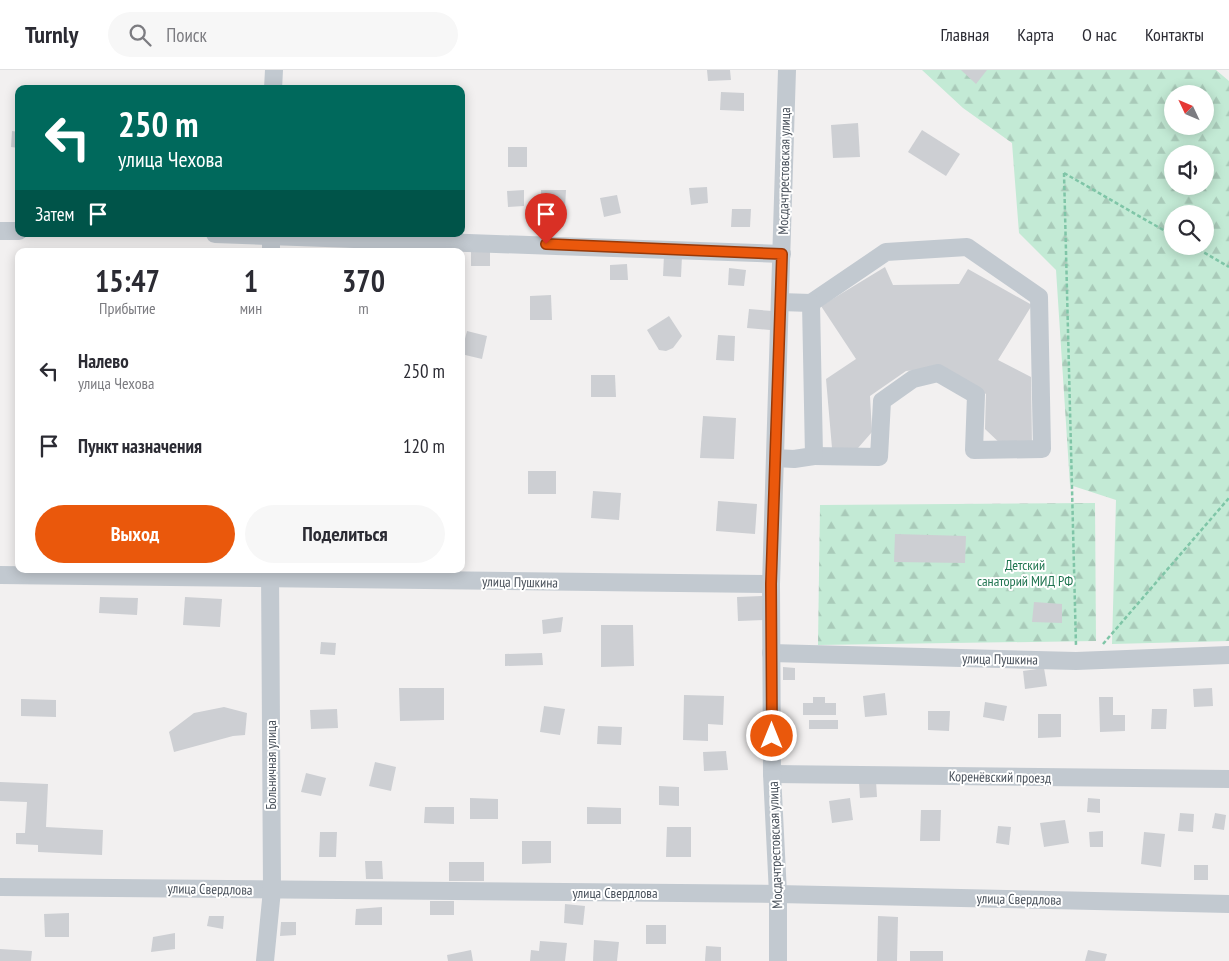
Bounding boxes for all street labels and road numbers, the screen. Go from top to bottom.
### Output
street label: Мосдачтрестовская улица [774,107,794,235]
street label: улица Пушкина [482,572,558,592]
street label: улица Пушкина [962,649,1038,669]
street label: Больничная улица [262,720,280,810]
street label: Коренёвский проезд [949,767,1051,787]
street label: Мосдачтрестовская улица [764,781,786,909]
street label: улица Свердлова [167,879,253,899]
street label: улица Свердлова [573,884,658,902]
street label: улица Свердлова [976,889,1062,909]

